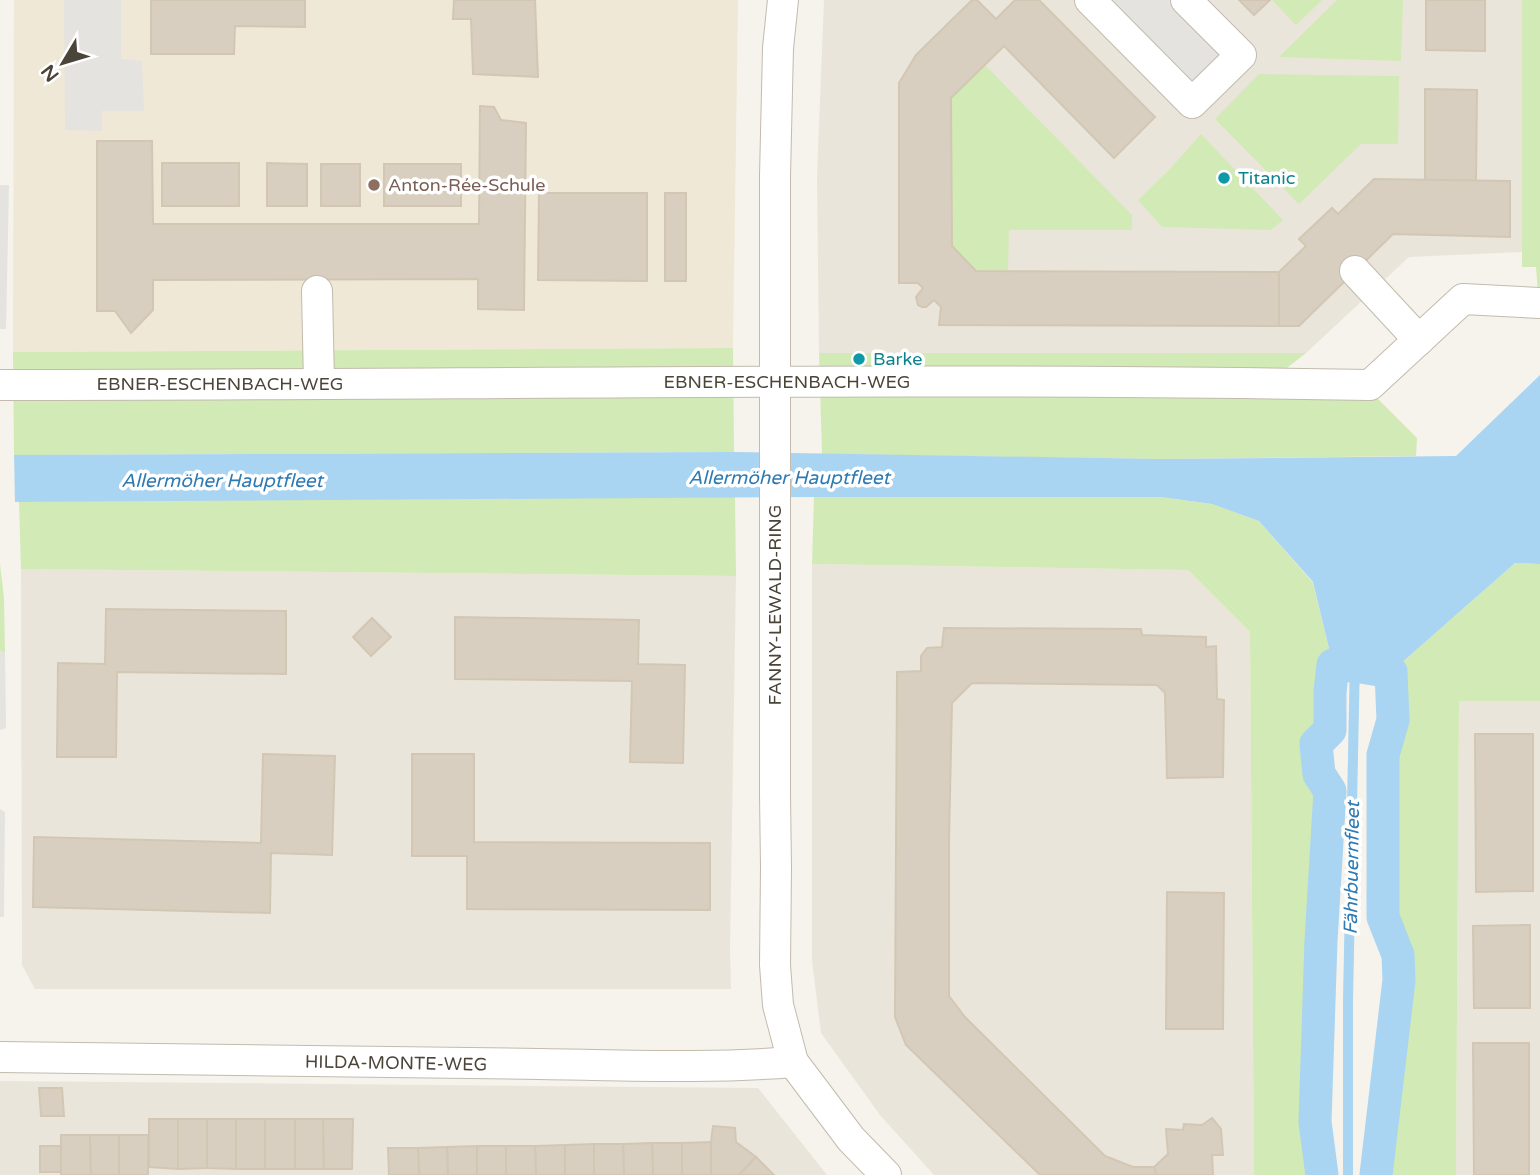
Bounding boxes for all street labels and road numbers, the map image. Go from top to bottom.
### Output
street label: EBNER-ESCHENBACH-WEG [664,371,910,393]
street label: EBNER-ESCHENBACH-WEG [97,373,343,395]
street label: FANNY-LEWALD-RING [764,505,786,705]
street label: HILDA-MONTE-WEG [305,1050,487,1076]

